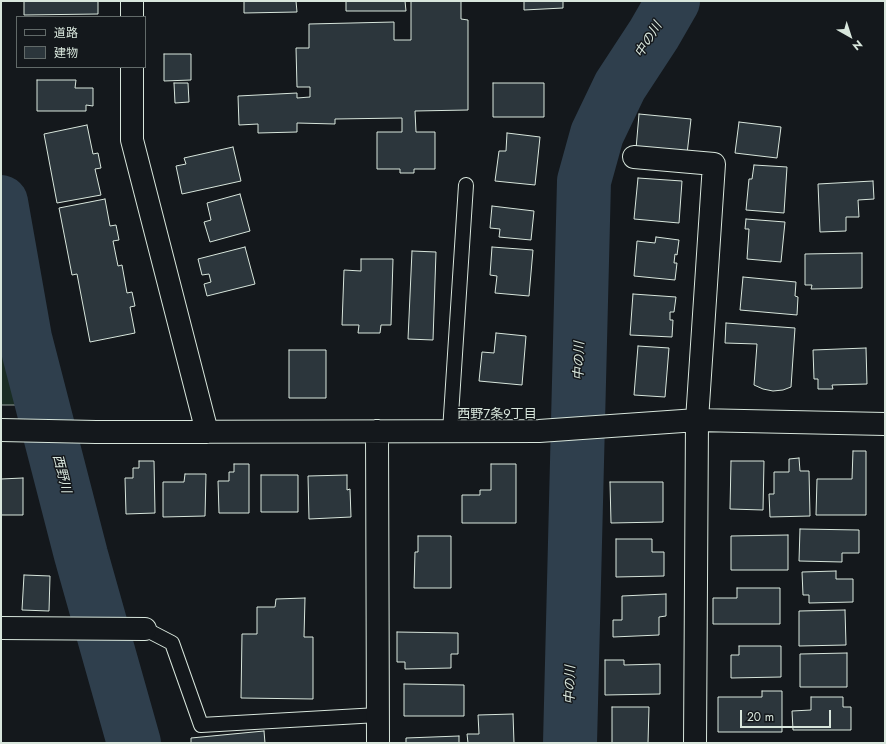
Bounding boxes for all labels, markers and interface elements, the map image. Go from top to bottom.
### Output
legend [16,16,146,68]
north arrow [830,16,870,56]
water label: 中の川 [632,19,666,61]
text: 道路 [54,24,78,42]
text: N [849,36,866,54]
text: 建物 [54,44,78,62]
water label: 中の川 [572,341,588,381]
district label: 西野7条9丁目 [457,407,537,423]
water label: 西野川 [49,453,73,495]
water label: 中の川 [563,665,579,705]
scale bar [742,702,833,728]
text: 20 m [747,708,774,726]

